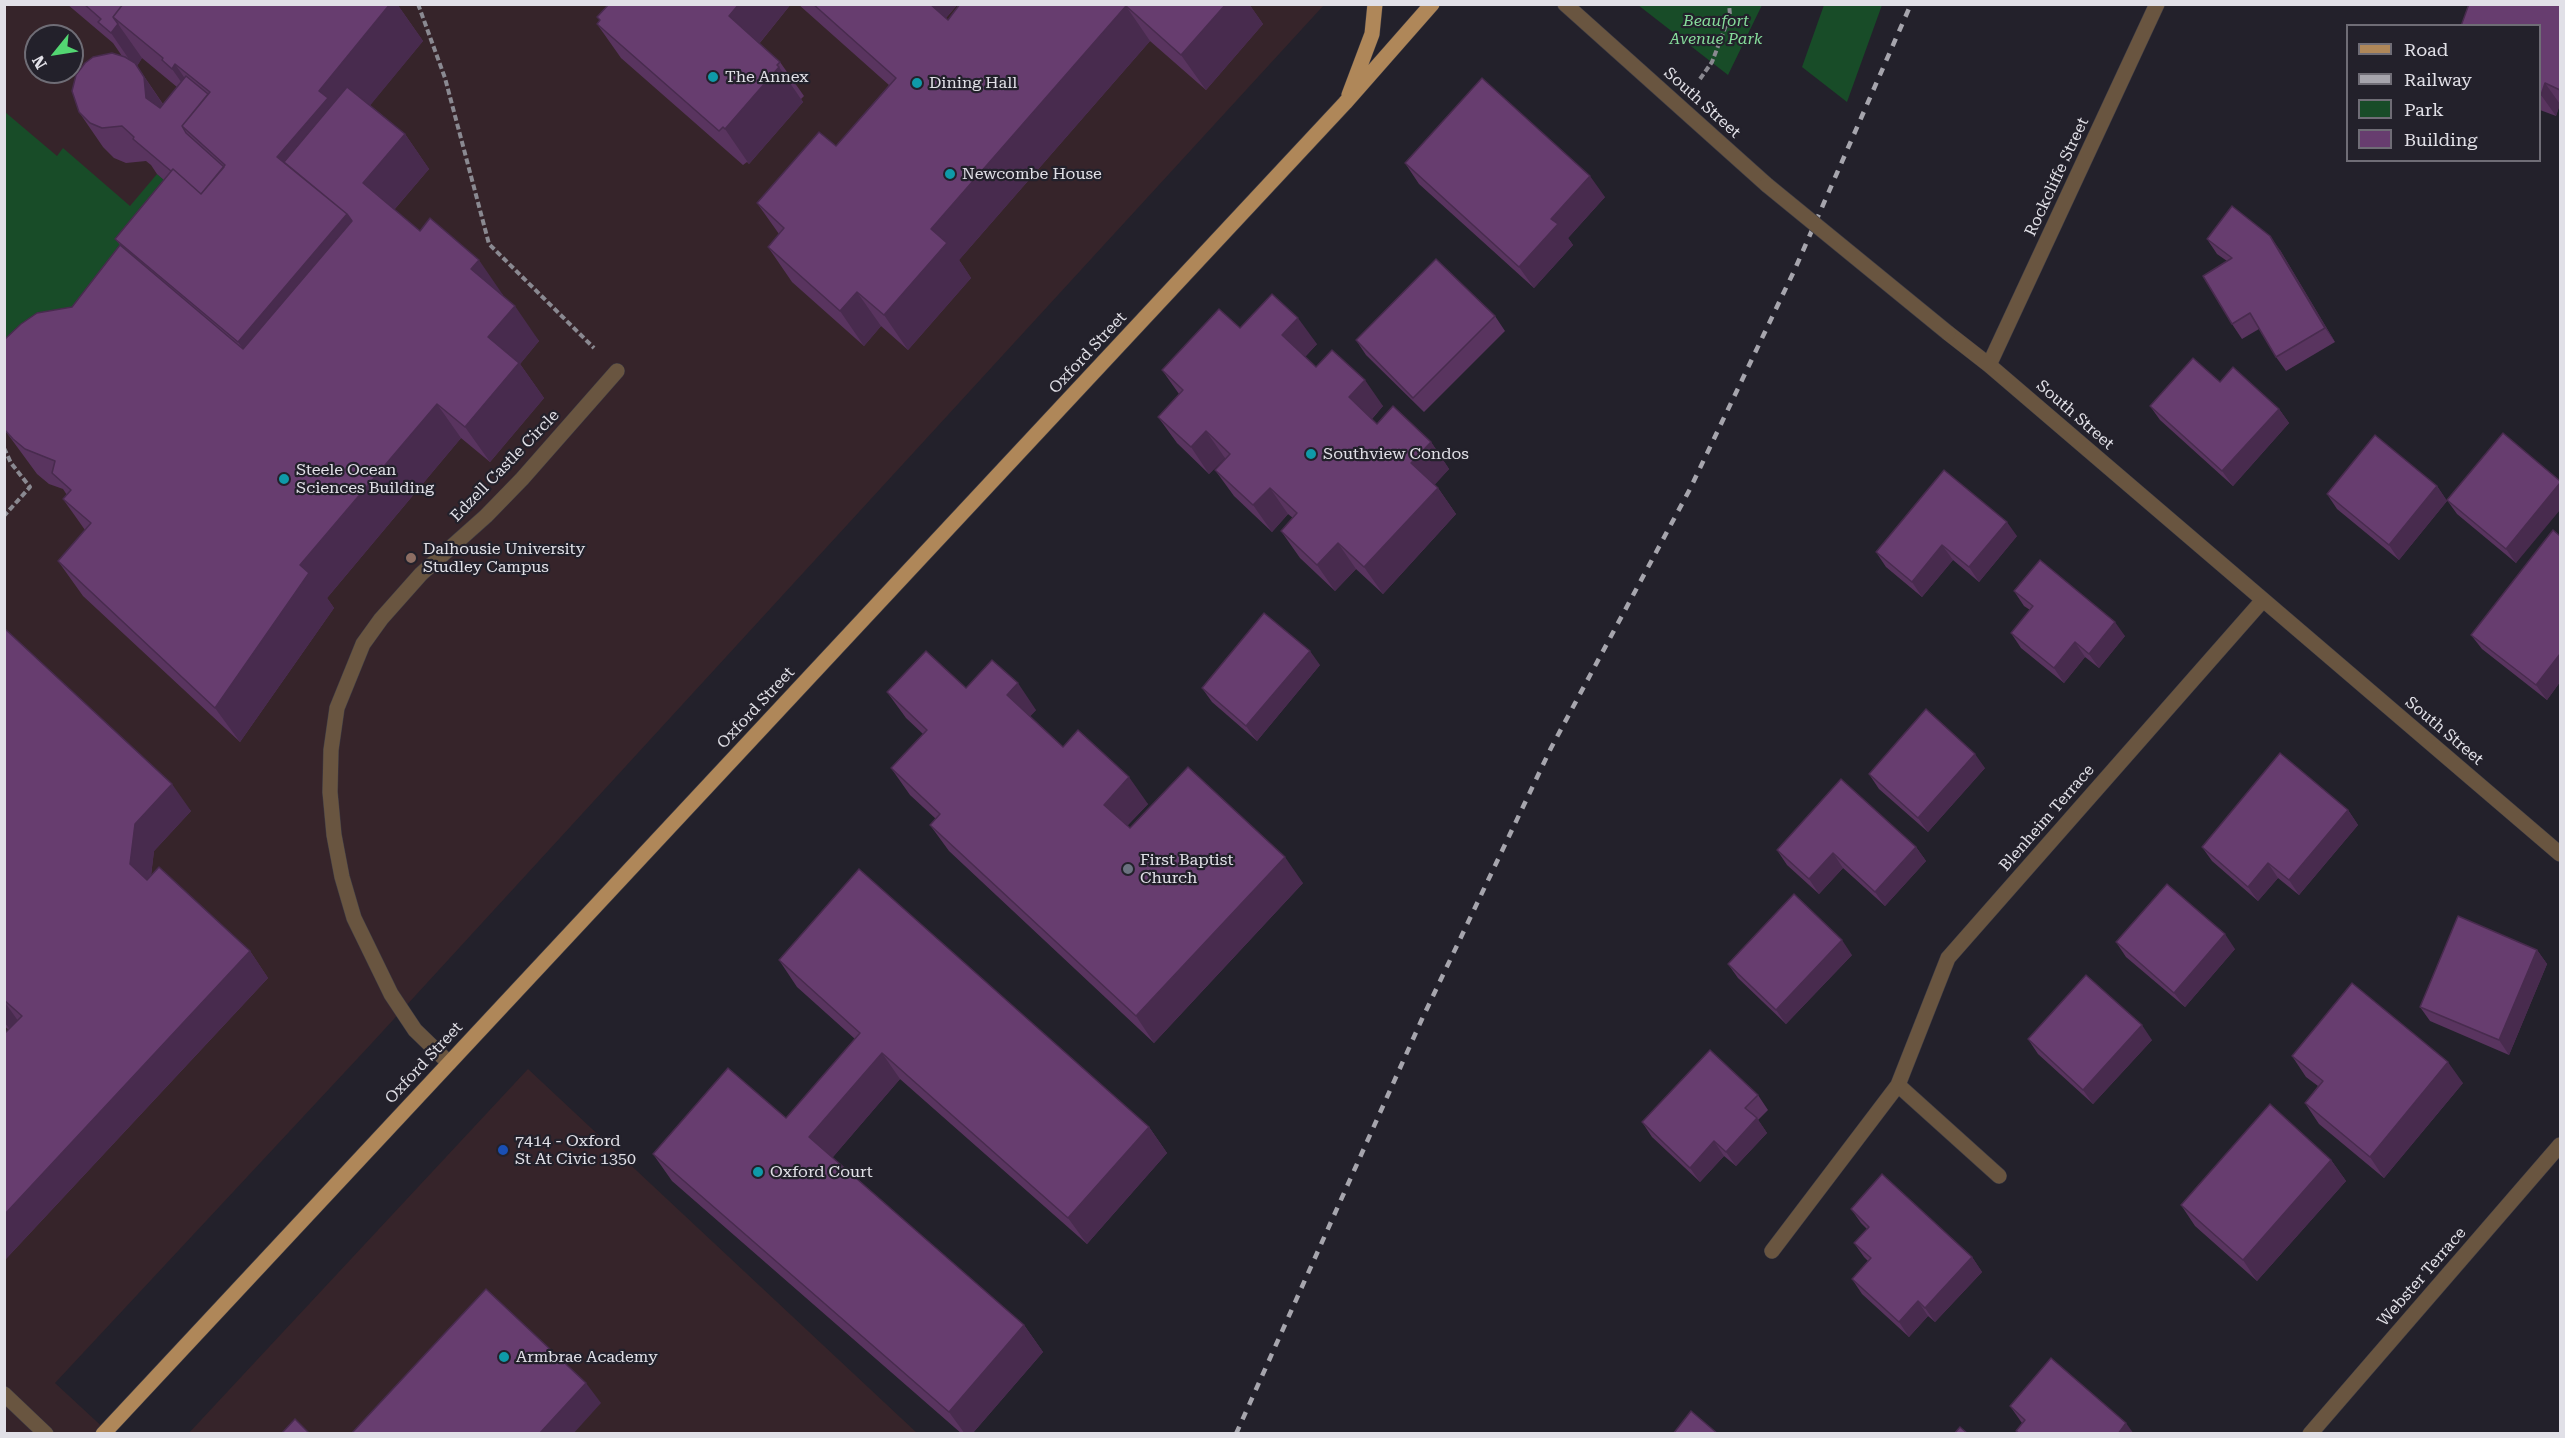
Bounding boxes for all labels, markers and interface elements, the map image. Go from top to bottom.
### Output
park label: Beaufort Avenue Park [1670,11,1762,49]
north arrow [24,24,84,84]
legend [2346,24,2541,162]
text: Road [2404,39,2448,60]
text: N [28,52,51,72]
street label: South Street [1660,64,1744,142]
place label: The Annex [725,67,809,87]
text: Railway [2404,69,2472,90]
marker: The Annex [706,70,720,84]
place label: Dining Hall [929,73,1017,93]
marker: Dining Hall [910,76,924,90]
text: Park [2404,99,2444,120]
street label: Rockcliffe Street [2021,115,2093,239]
text: Building [2404,129,2478,150]
place label: Newcombe House [962,164,1102,184]
marker: Newcombe House [943,167,957,181]
street label: Oxford Street [1045,308,1131,398]
street label: South Street [2032,376,2118,454]
street label: Edzell Castle Circle [447,406,563,526]
place label: Southview Condos [1323,444,1469,464]
marker: Southview Condos [1304,447,1318,461]
place label: Steele Ocean Sciences Building [296,460,434,498]
marker: Steele Ocean Sciences Building [277,472,291,486]
place label: Dalhousie University Studley Campus [423,539,585,577]
marker: Dalhousie University Studley Campus [404,551,418,565]
street label: Oxford Street [713,663,799,753]
street label: South Street [2401,693,2487,769]
street label: Blenheim Terrace [1995,761,2099,875]
place label: First Baptist Church [1140,850,1233,888]
marker: First Baptist Church [1121,862,1135,876]
street label: Oxford Street [381,1018,467,1108]
place label: 7414 - Oxford St At Civic 1350 [515,1131,636,1169]
marker: 7414 - Oxford St At Civic 1350 [496,1143,510,1157]
place label: Oxford Court [770,1162,873,1182]
marker: Oxford Court [751,1165,765,1179]
street label: Webster Terrace [2374,1224,2470,1330]
place label: Armbrae Academy [516,1347,658,1367]
marker: Armbrae Academy [497,1350,511,1364]

